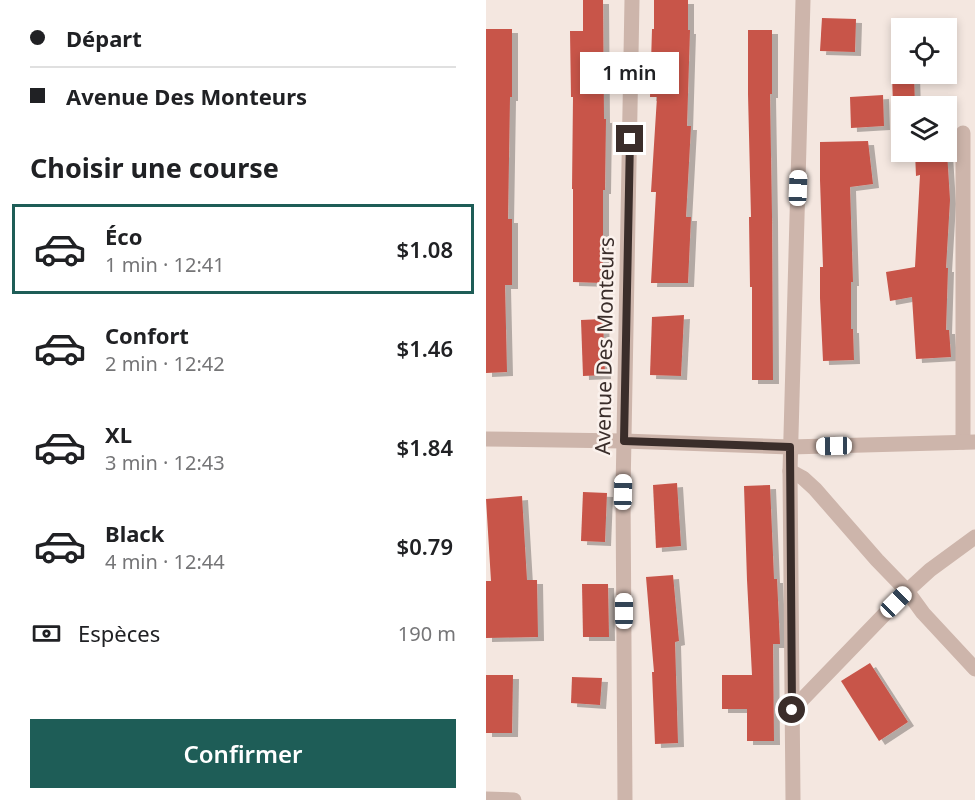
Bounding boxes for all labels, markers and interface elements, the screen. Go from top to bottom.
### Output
map controls [891,18,957,162]
button: locate [891,18,957,84]
text: Départ [66,23,142,53]
callout: 1 min [580,52,680,94]
text: 1 min [602,59,657,86]
text: Avenue Des Monteurs [66,81,307,111]
button: layers [891,96,957,162]
route end [616,125,643,152]
text: Choisir une course [30,149,279,186]
car [788,170,808,206]
text: Éco [105,221,142,251]
icon: car [33,222,87,276]
text: $1.08 [397,234,453,264]
street label: Avenue Des Monteurs [588,237,620,455]
text: 1 min · 12:41 [105,251,225,278]
text: Confort [105,320,189,350]
icon: car [33,321,87,375]
text: $1.46 [397,333,453,363]
text: 2 min · 12:42 [105,350,225,377]
text: XL [105,419,132,449]
icon: car [33,420,87,474]
text: $1.84 [397,432,453,462]
car [816,437,852,455]
text: 3 min · 12:43 [105,449,225,476]
car [614,474,632,510]
text: Black [105,518,164,548]
icon: car [33,519,87,573]
text: $0.79 [397,531,453,561]
text: 4 min · 12:44 [105,548,225,575]
car [877,583,915,621]
car [615,593,633,629]
icon: cash [30,617,63,650]
text: Espèces [78,618,160,648]
text: 190 m [398,620,456,647]
route start [778,696,805,723]
button: Confirmer [30,719,456,788]

